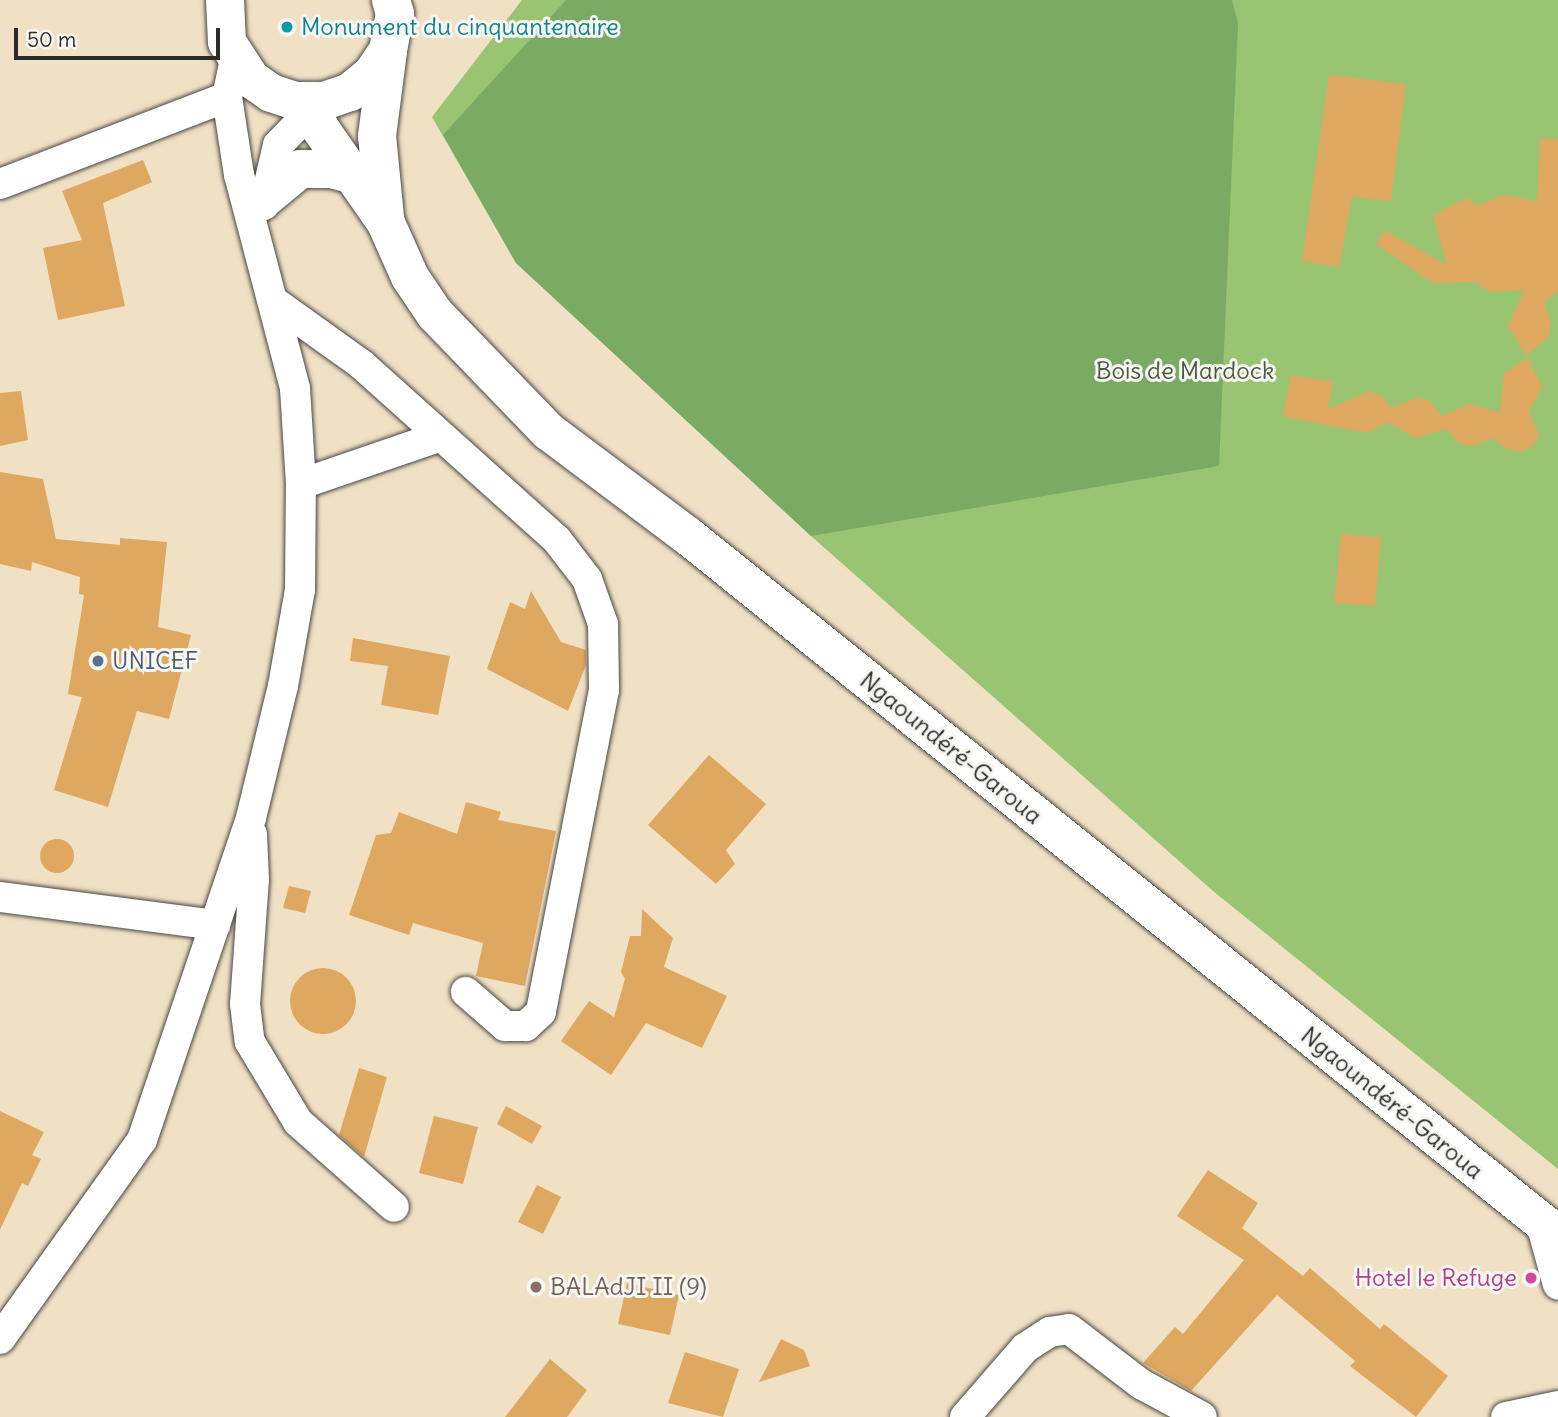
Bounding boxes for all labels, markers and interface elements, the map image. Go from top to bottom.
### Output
place label: Monument du cinquantenaire [301,13,619,41]
scale bar [18,14,224,58]
marker: Monument du cinquantenaire [279,19,295,35]
text: 50 m [27,26,76,53]
park label: Bois de Mardock [1096,357,1274,385]
place label: UNICEF [112,647,198,675]
marker: UNICEF [90,653,106,669]
street label: Ngaoundéré-Garoua [854,666,1048,830]
street label: Ngaoundéré-Garoua [1295,1021,1489,1185]
place label: Hotel le Refuge [1355,1264,1517,1292]
marker: Hotel le Refuge [1523,1270,1539,1286]
place label: BALAdJI II (9) [550,1273,707,1301]
marker: BALAdJI II (9) [528,1279,544,1295]

